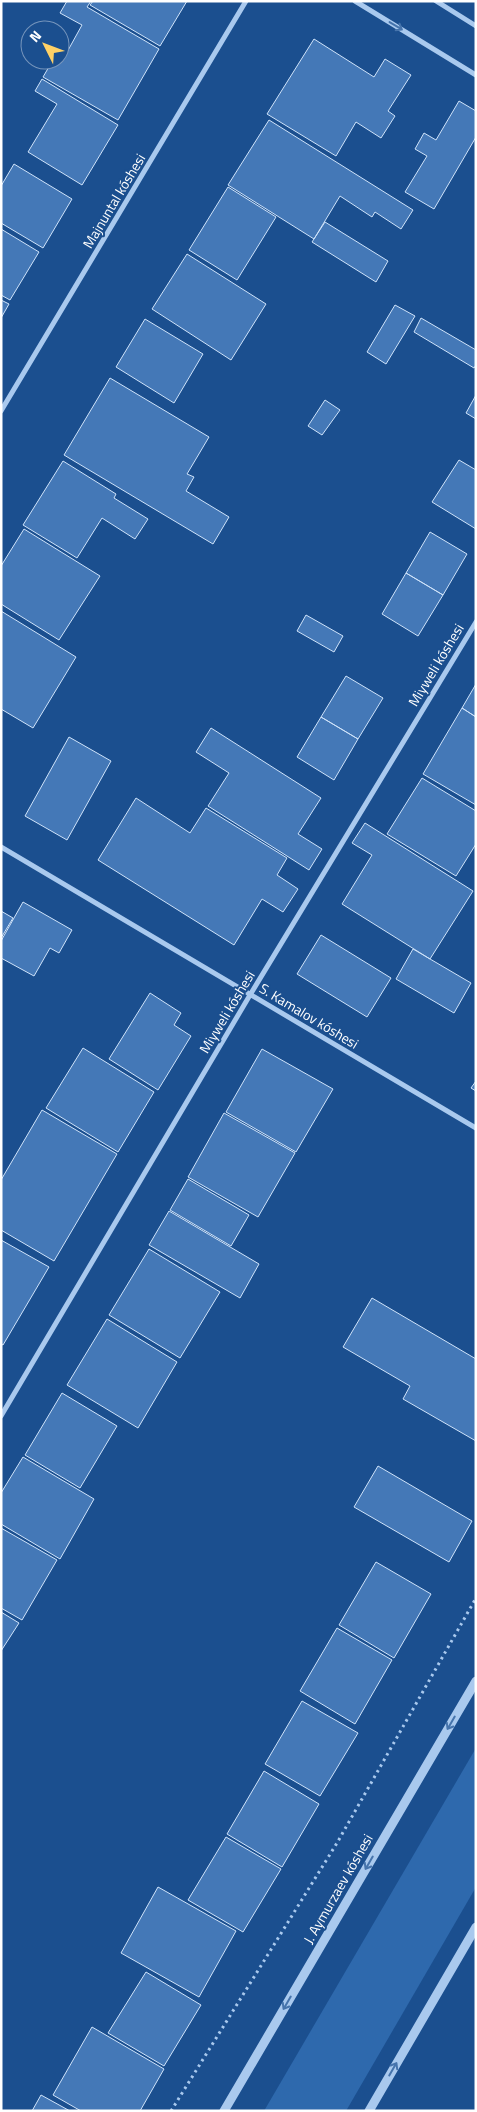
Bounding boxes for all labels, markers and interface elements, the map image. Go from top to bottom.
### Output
north arrow [20,20,70,70]
one-way arrow [389,22,403,32]
text: N [24,25,46,47]
street label: Majnuntal kóshesi [77,149,150,252]
street label: Miyweli kóshesi [403,619,469,710]
street label: Miyweli kóshesi [194,966,260,1057]
street label: S. Kamalov kóshesi [256,978,363,1053]
one-way arrow [446,1715,456,1729]
street label: J. Aymurzaev kóshesi [298,1830,378,1948]
one-way arrow [364,1855,374,1870]
one-way arrow [282,1996,292,2011]
one-way arrow [389,2062,399,2076]

